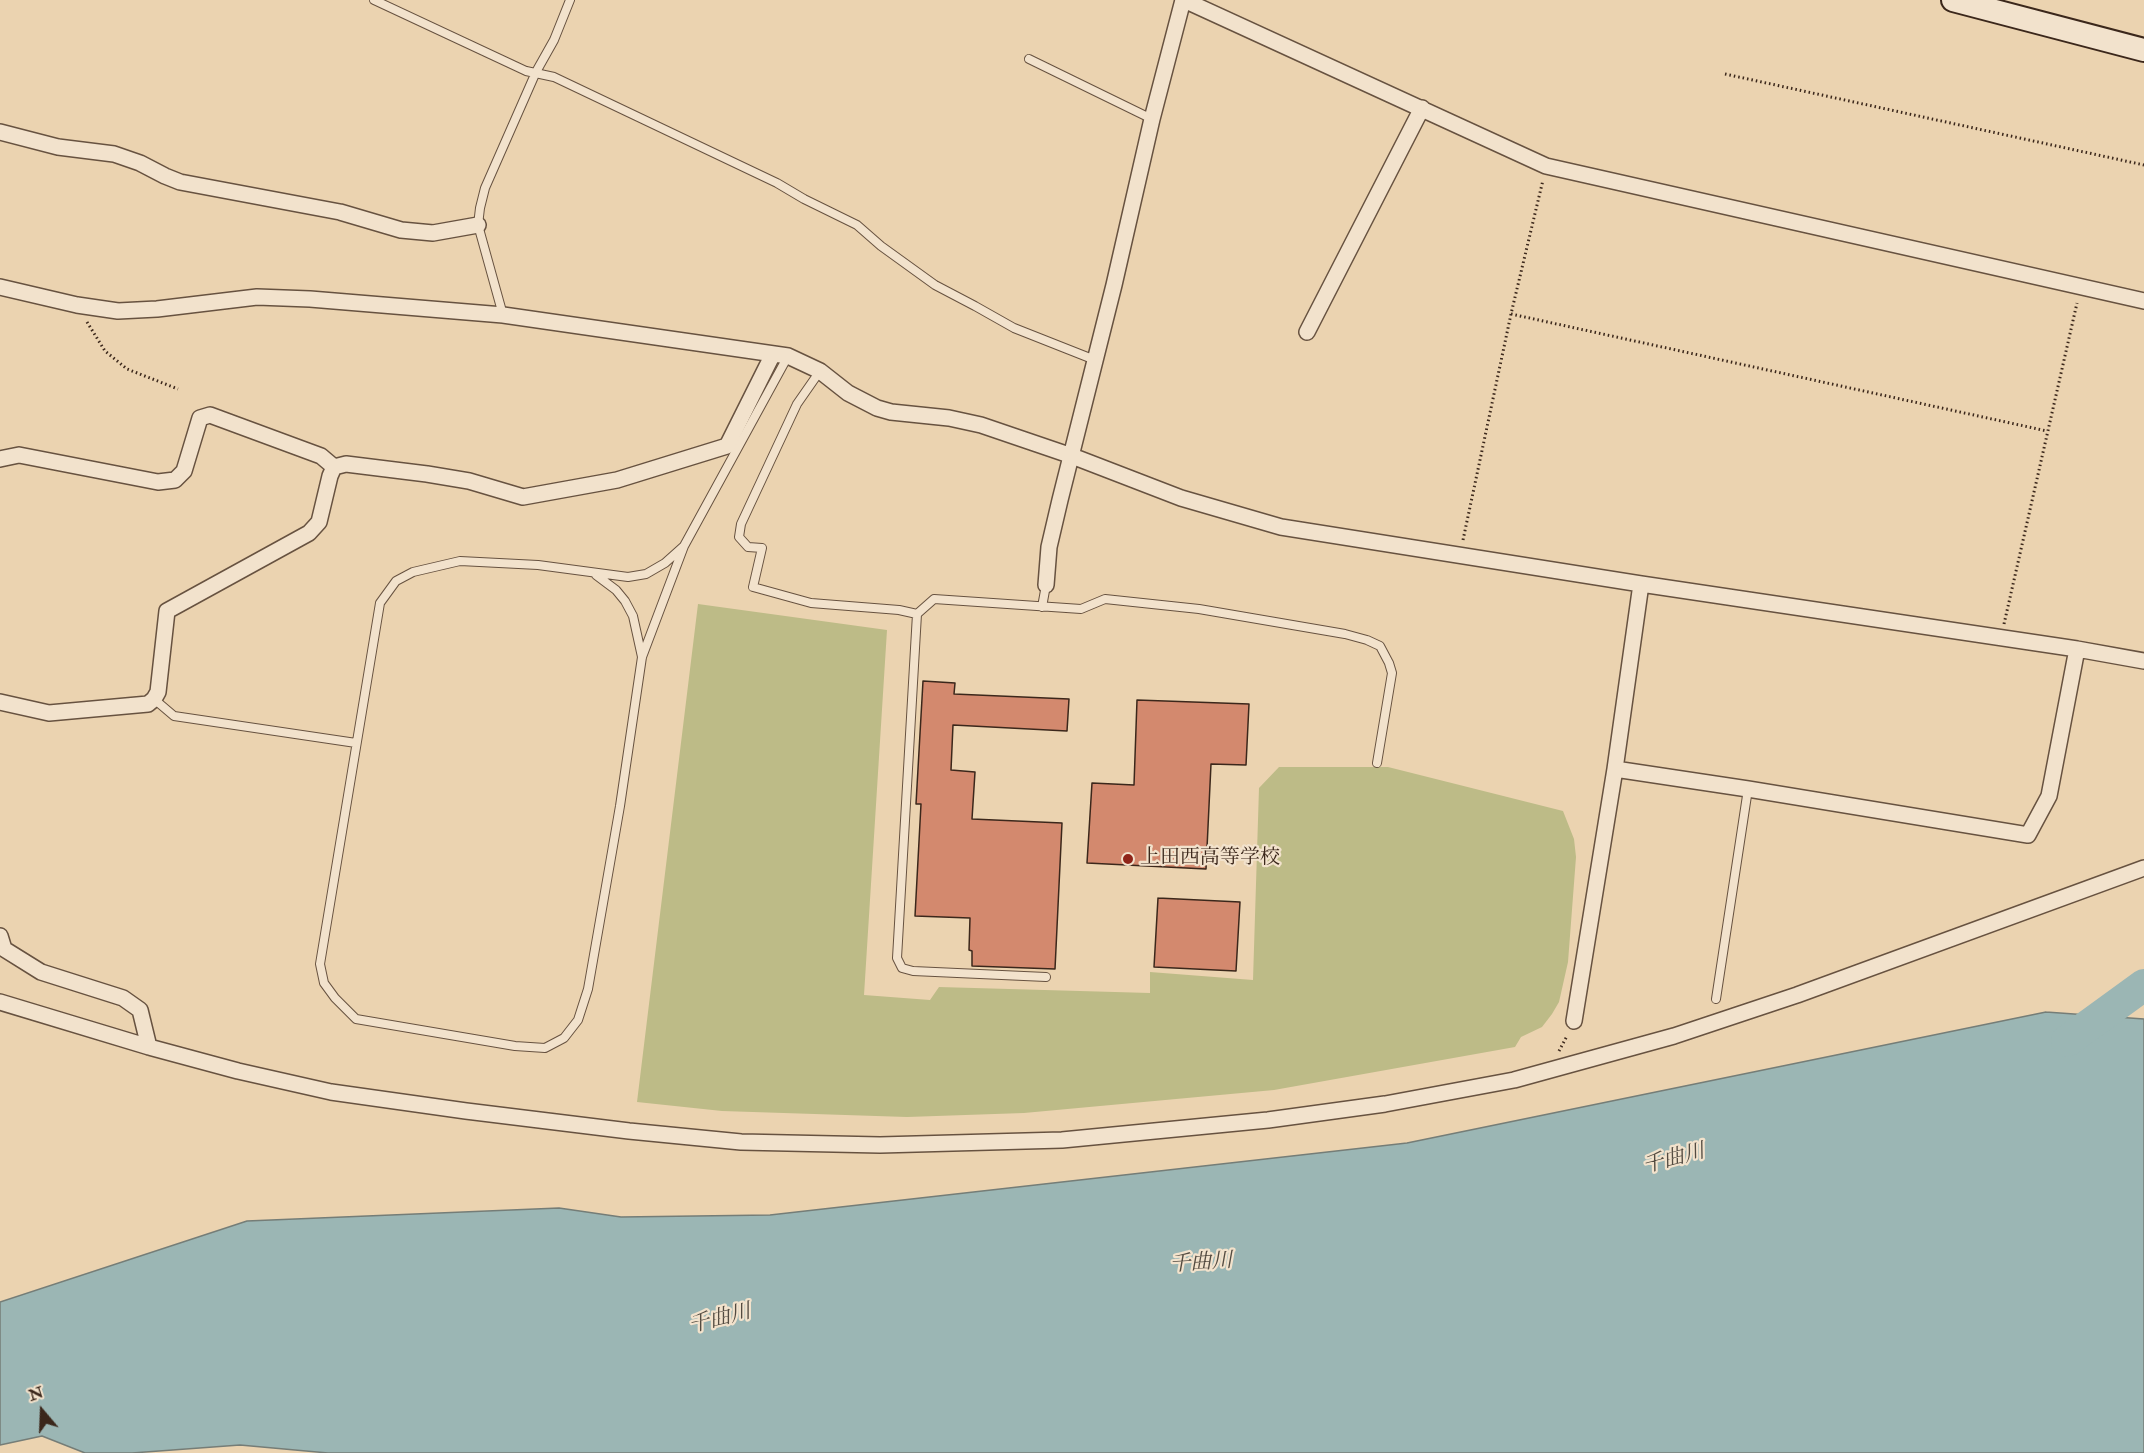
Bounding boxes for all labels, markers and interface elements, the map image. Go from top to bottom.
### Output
place label: 上田西高等学校 [1140,847,1280,871]
marker: 上田西高等学校 [1121,852,1135,866]
water label: 千曲川 [1640,1140,1708,1180]
water label: 千曲川 [1169,1249,1233,1279]
water label: 千曲川 [686,1300,754,1340]
north arrow [12,1381,72,1441]
text: N [26,1382,46,1406]

